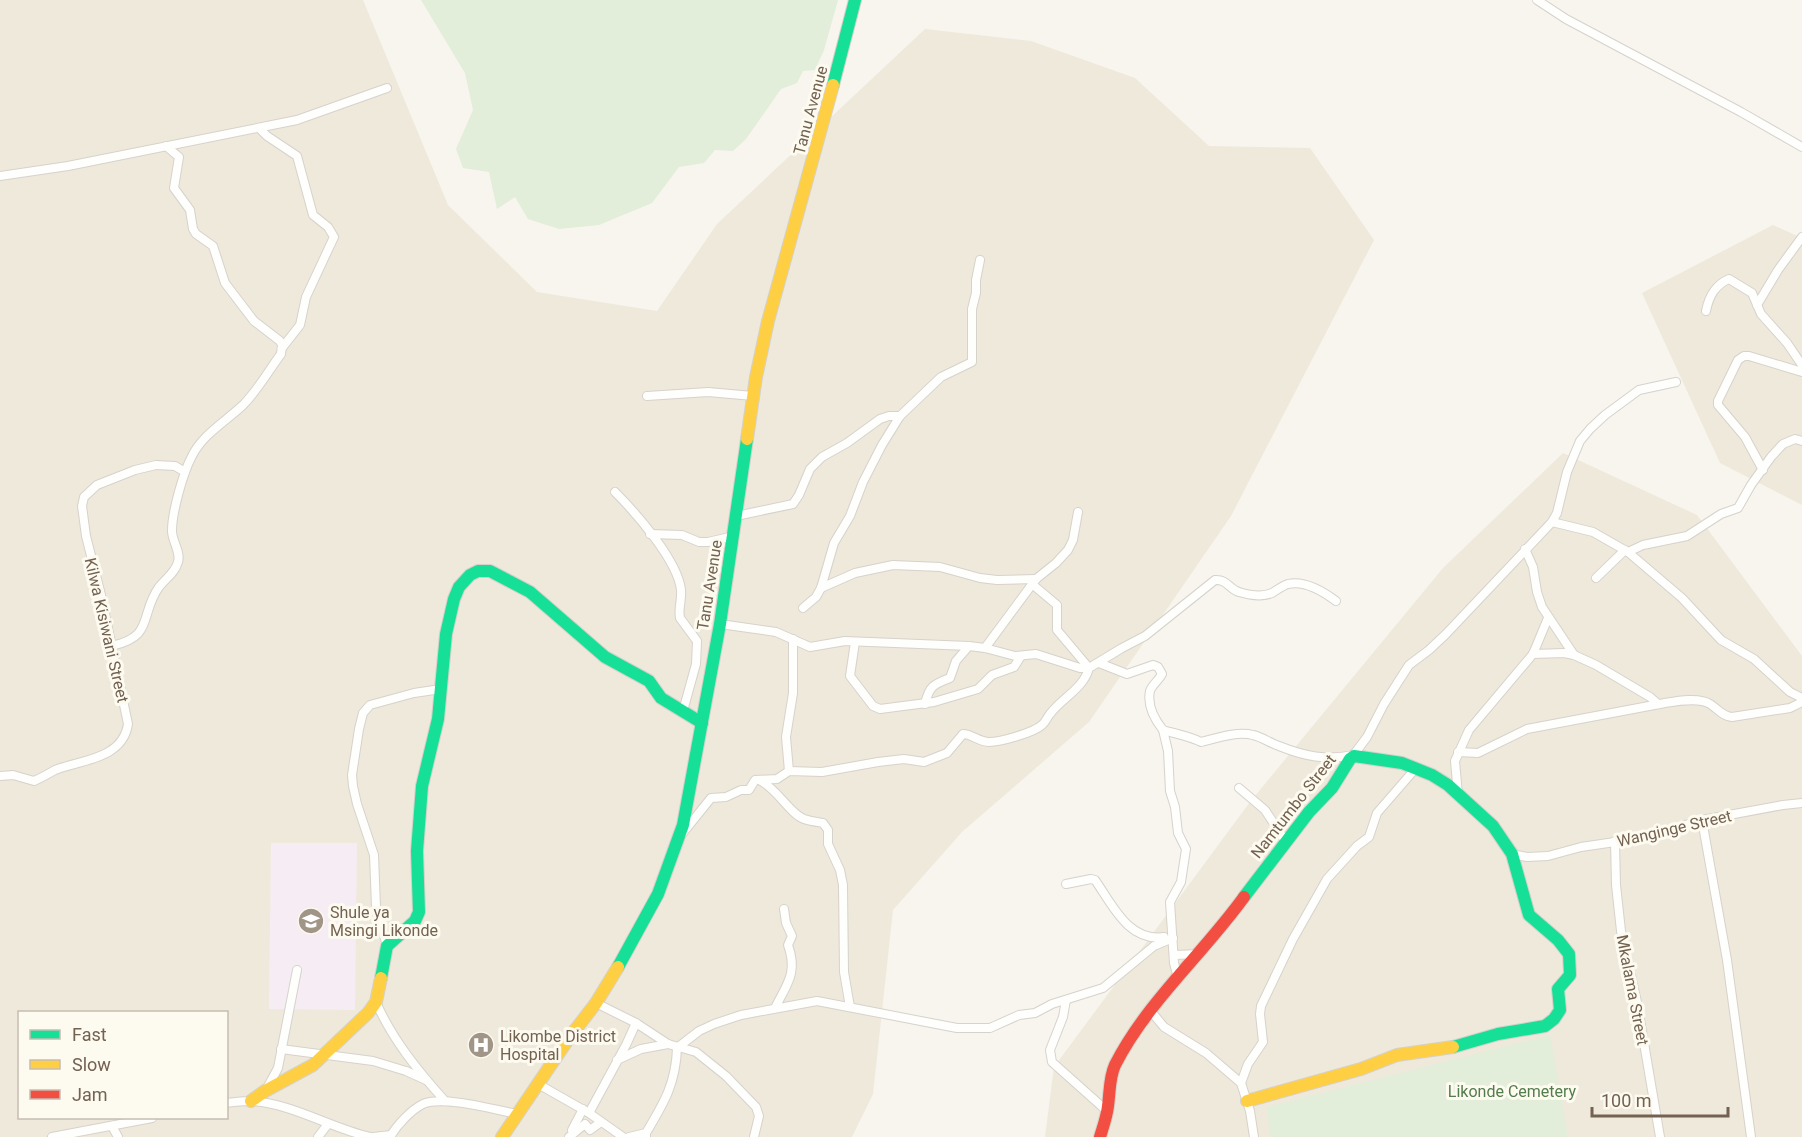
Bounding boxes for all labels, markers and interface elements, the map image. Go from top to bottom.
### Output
street label: Tanu Avenue [789,64,831,157]
street label: Tanu Avenue [693,538,726,632]
street label: Kilwa Kisiwani Street [81,556,132,704]
street label: Namtumbo Street [1247,751,1340,862]
street label: Wanginge Street [1615,806,1733,851]
place label: Shule ya Msingi Likonde [330,903,438,940]
school or university icon: Shule ya Msingi Likonde [296,906,326,936]
street label: Mkalama Street [1612,933,1653,1047]
legend [18,1011,228,1119]
text: Fast [72,1024,107,1045]
place label: Likombe District Hospital [500,1027,616,1064]
hospital icon: Likombe District Hospital [466,1030,496,1060]
text: Slow [72,1054,111,1075]
scale bar [1592,1080,1728,1118]
park label: Likonde Cemetery [1448,1082,1577,1101]
text: Jam [72,1084,108,1105]
text: 100 m [1601,1090,1652,1111]

